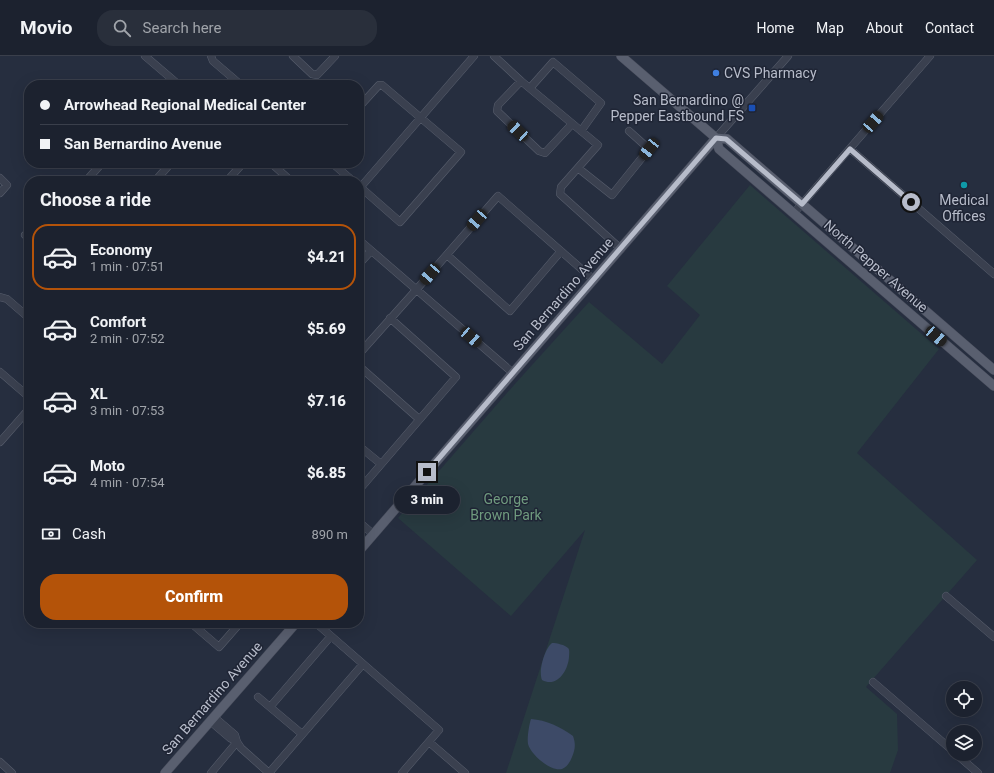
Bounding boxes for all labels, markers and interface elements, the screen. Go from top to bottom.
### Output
search box [97,10,377,46]
text: Movio [20,16,73,39]
icon: search [111,17,133,39]
text: Search here [143,19,222,37]
text: Home [756,20,794,36]
text: Map [816,20,844,36]
text: About [866,20,903,36]
text: Contact [925,20,974,36]
place label: CVS Pharmacy [724,65,817,81]
marker: CVS Pharmacy [711,68,721,78]
place label: San Bernardino @ Pepper Eastbound FS [610,92,744,124]
text: Arrowhead Regional Medical Center [64,96,306,114]
marker: San Bernardino @ Pepper Eastbound FS [747,103,757,113]
car [861,109,885,135]
car [505,118,531,144]
text: San Bernardino Avenue [64,135,222,153]
car [637,136,661,162]
marker: Medical Offices [959,180,969,190]
text: Choose a ride [40,189,151,210]
place label: Medical Offices [939,192,989,224]
route start [902,193,920,211]
car [465,207,489,233]
street label: North Pepper Avenue [821,217,931,315]
street label: San Bernardino Avenue [510,234,616,354]
icon: car [42,239,78,275]
text: Economy [90,241,152,259]
text: $4.21 [307,248,346,266]
text: 1 min · 07:51 [90,259,165,274]
car [418,261,442,287]
icon: car [42,311,78,347]
text: Comfort [90,313,146,331]
text: $5.69 [307,320,346,338]
car [923,324,949,348]
car [458,325,484,349]
text: 2 min · 07:52 [90,331,165,346]
icon: car [42,383,78,419]
text: XL [90,385,108,403]
text: $7.16 [307,392,346,410]
text: 3 min · 07:53 [90,403,165,418]
icon: car [42,455,78,491]
text: Moto [90,457,125,475]
route end [418,463,436,481]
text: $6.85 [307,464,346,482]
text: 4 min · 07:54 [90,475,165,490]
callout: 3 min [394,486,460,514]
park label: George Brown Park [470,491,543,523]
text: 3 min [411,492,443,507]
icon: cash [40,523,62,545]
text: Cash [72,525,106,543]
text: 890 m [311,527,348,542]
button: Confirm [40,574,348,620]
street label: San Bernardino Avenue [159,638,265,758]
map controls [946,681,982,761]
button: locate [946,681,982,717]
button: layers [946,725,982,761]

